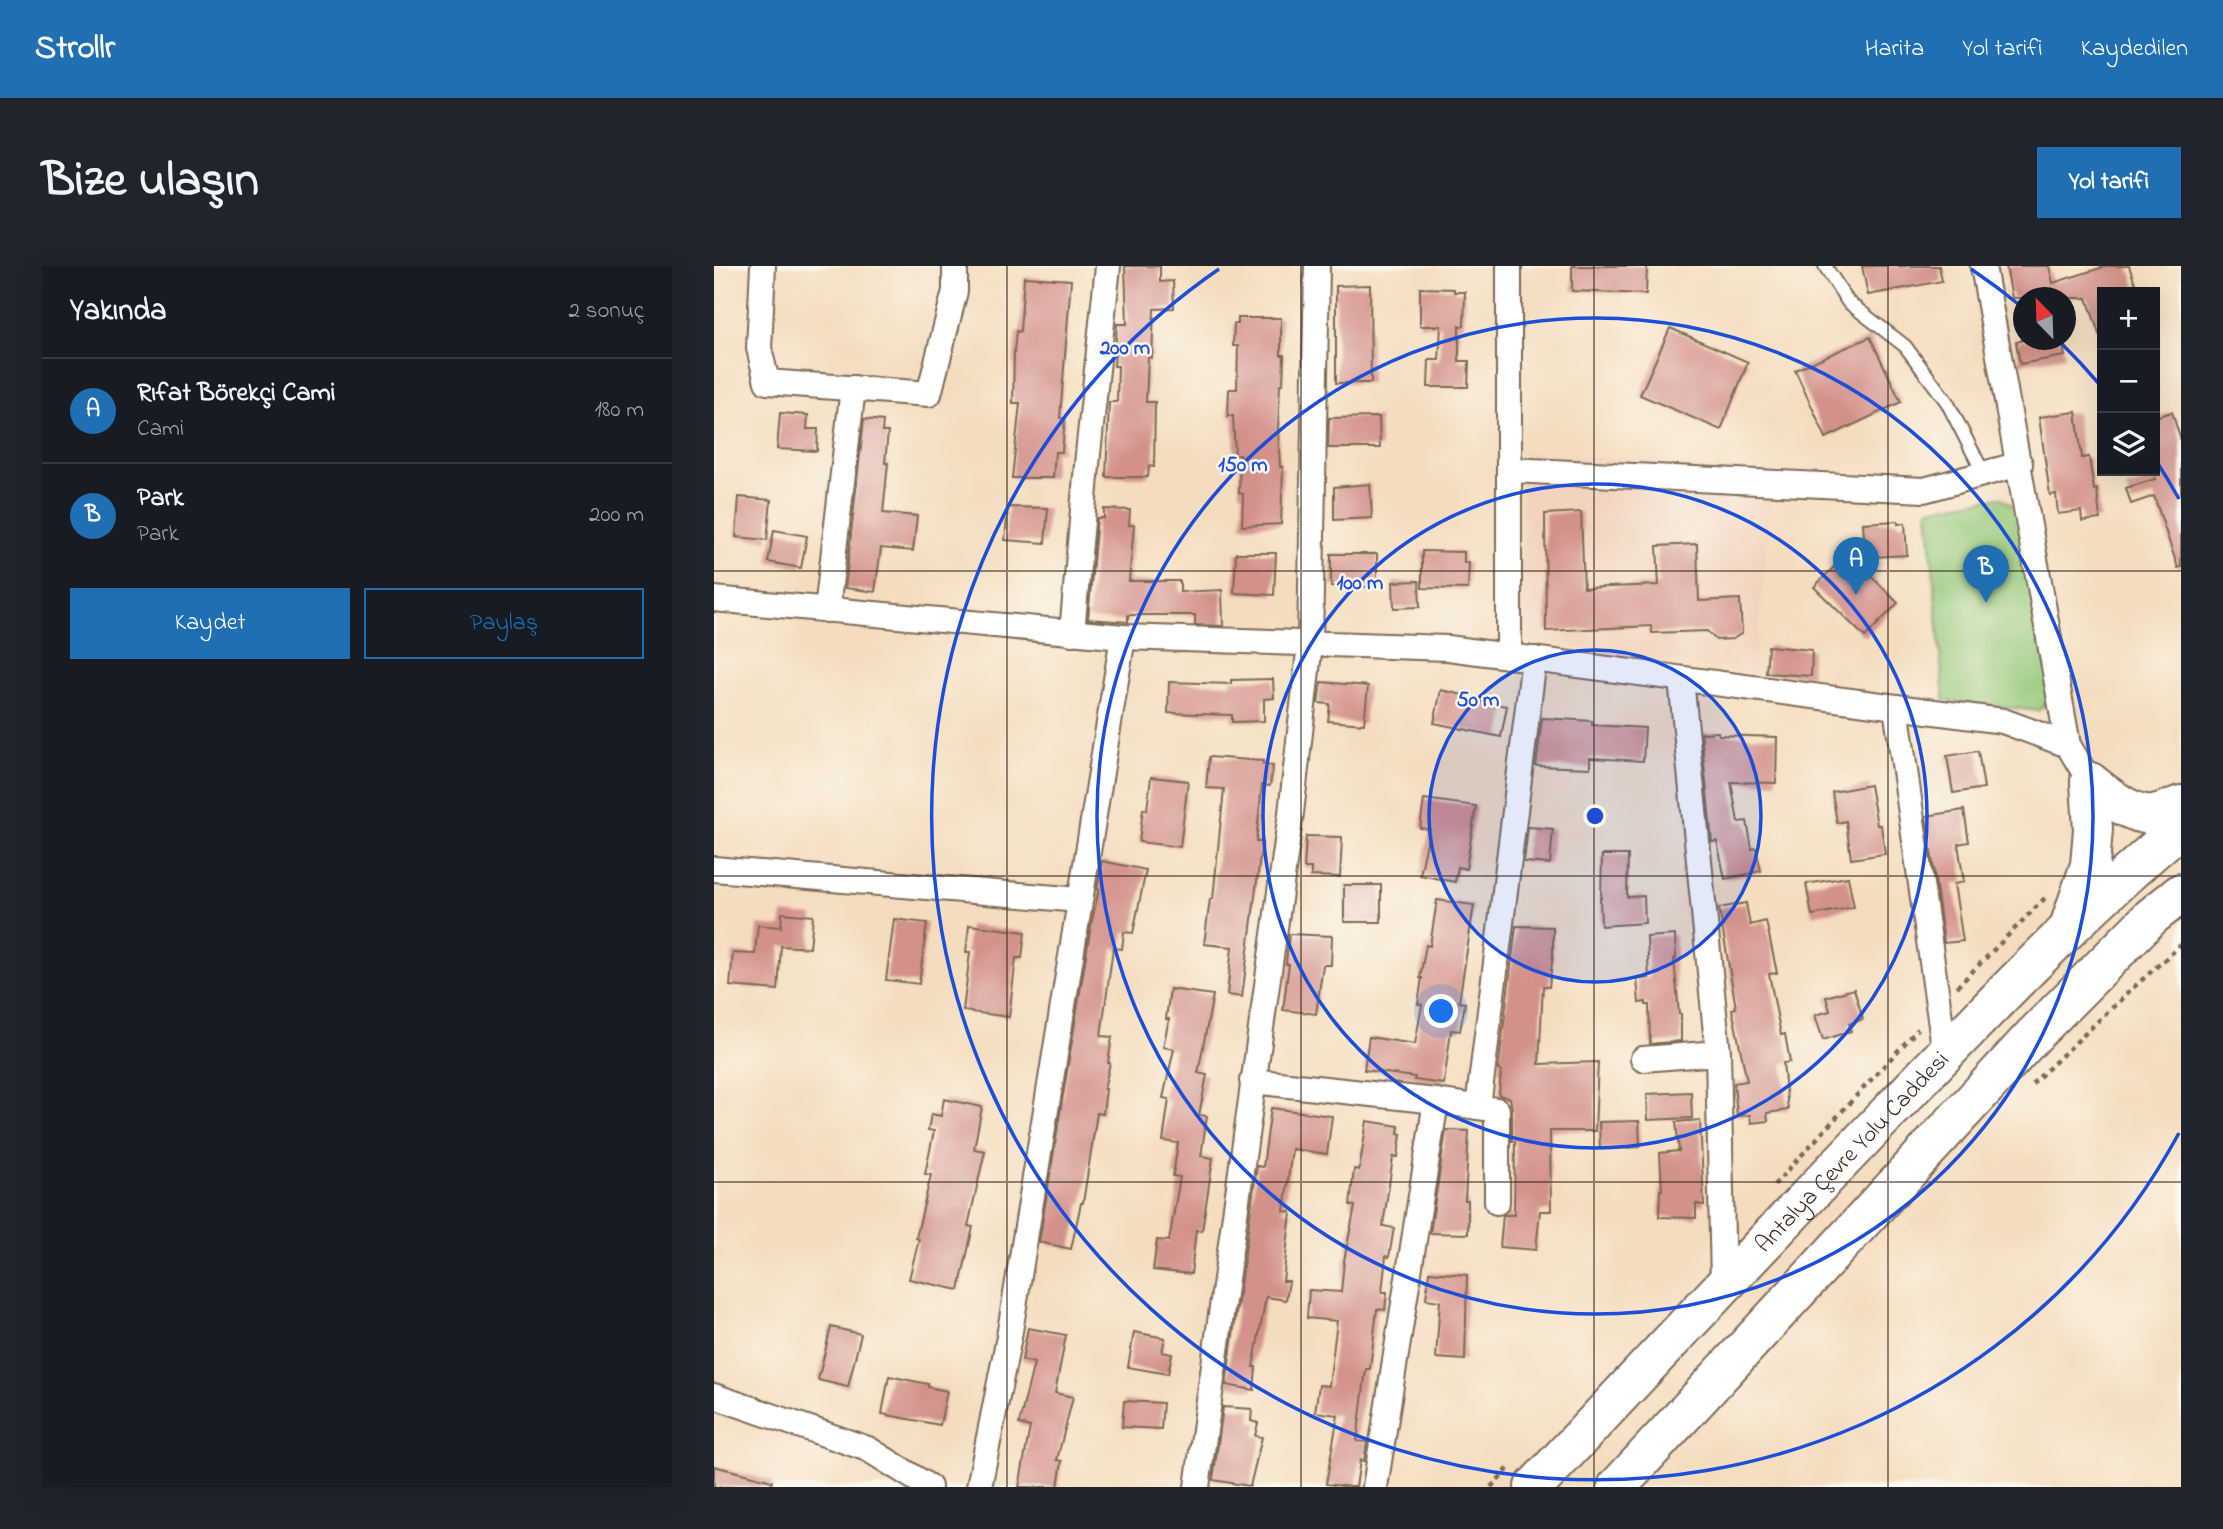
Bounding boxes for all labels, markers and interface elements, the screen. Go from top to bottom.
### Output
text: Strollr [35,25,115,73]
text: Harita [1865,32,1924,67]
text: Yol tarifi [1962,32,2043,67]
text: Kaydedilen [2081,32,2188,67]
text: Bize ulaşın [42,146,259,218]
button: Yol tarifi [2037,147,2181,218]
north arrow [2013,287,2076,350]
map controls [2097,287,2160,476]
button: + [2097,287,2160,350]
text: Yakında [70,290,166,334]
text: 2 sonuç [569,295,644,328]
text: 200 m [1099,334,1150,364]
button: − [2097,350,2160,413]
text: Rıfat Börekçi Cami [137,375,335,413]
text: A [86,394,100,427]
text: 180 m [595,394,644,427]
text: Cami [137,413,184,446]
button: layers [2097,413,2160,476]
text: 150 m [1218,451,1268,481]
text: Park [137,480,184,518]
text: B [85,499,101,532]
text: 200 m [589,499,644,532]
text: Park [137,518,179,551]
pin: A [1833,537,1879,595]
pin: B [1963,545,2009,603]
text: 100 m [1337,569,1383,599]
button: Kaydet [70,588,350,659]
button: Paylaş [364,588,644,659]
text: 50 m [1457,686,1499,716]
centre of rings [1583,804,1607,828]
your location [1424,994,1458,1028]
street label: Antalya Çevre Yolu Caddesi [1748,1044,1958,1262]

